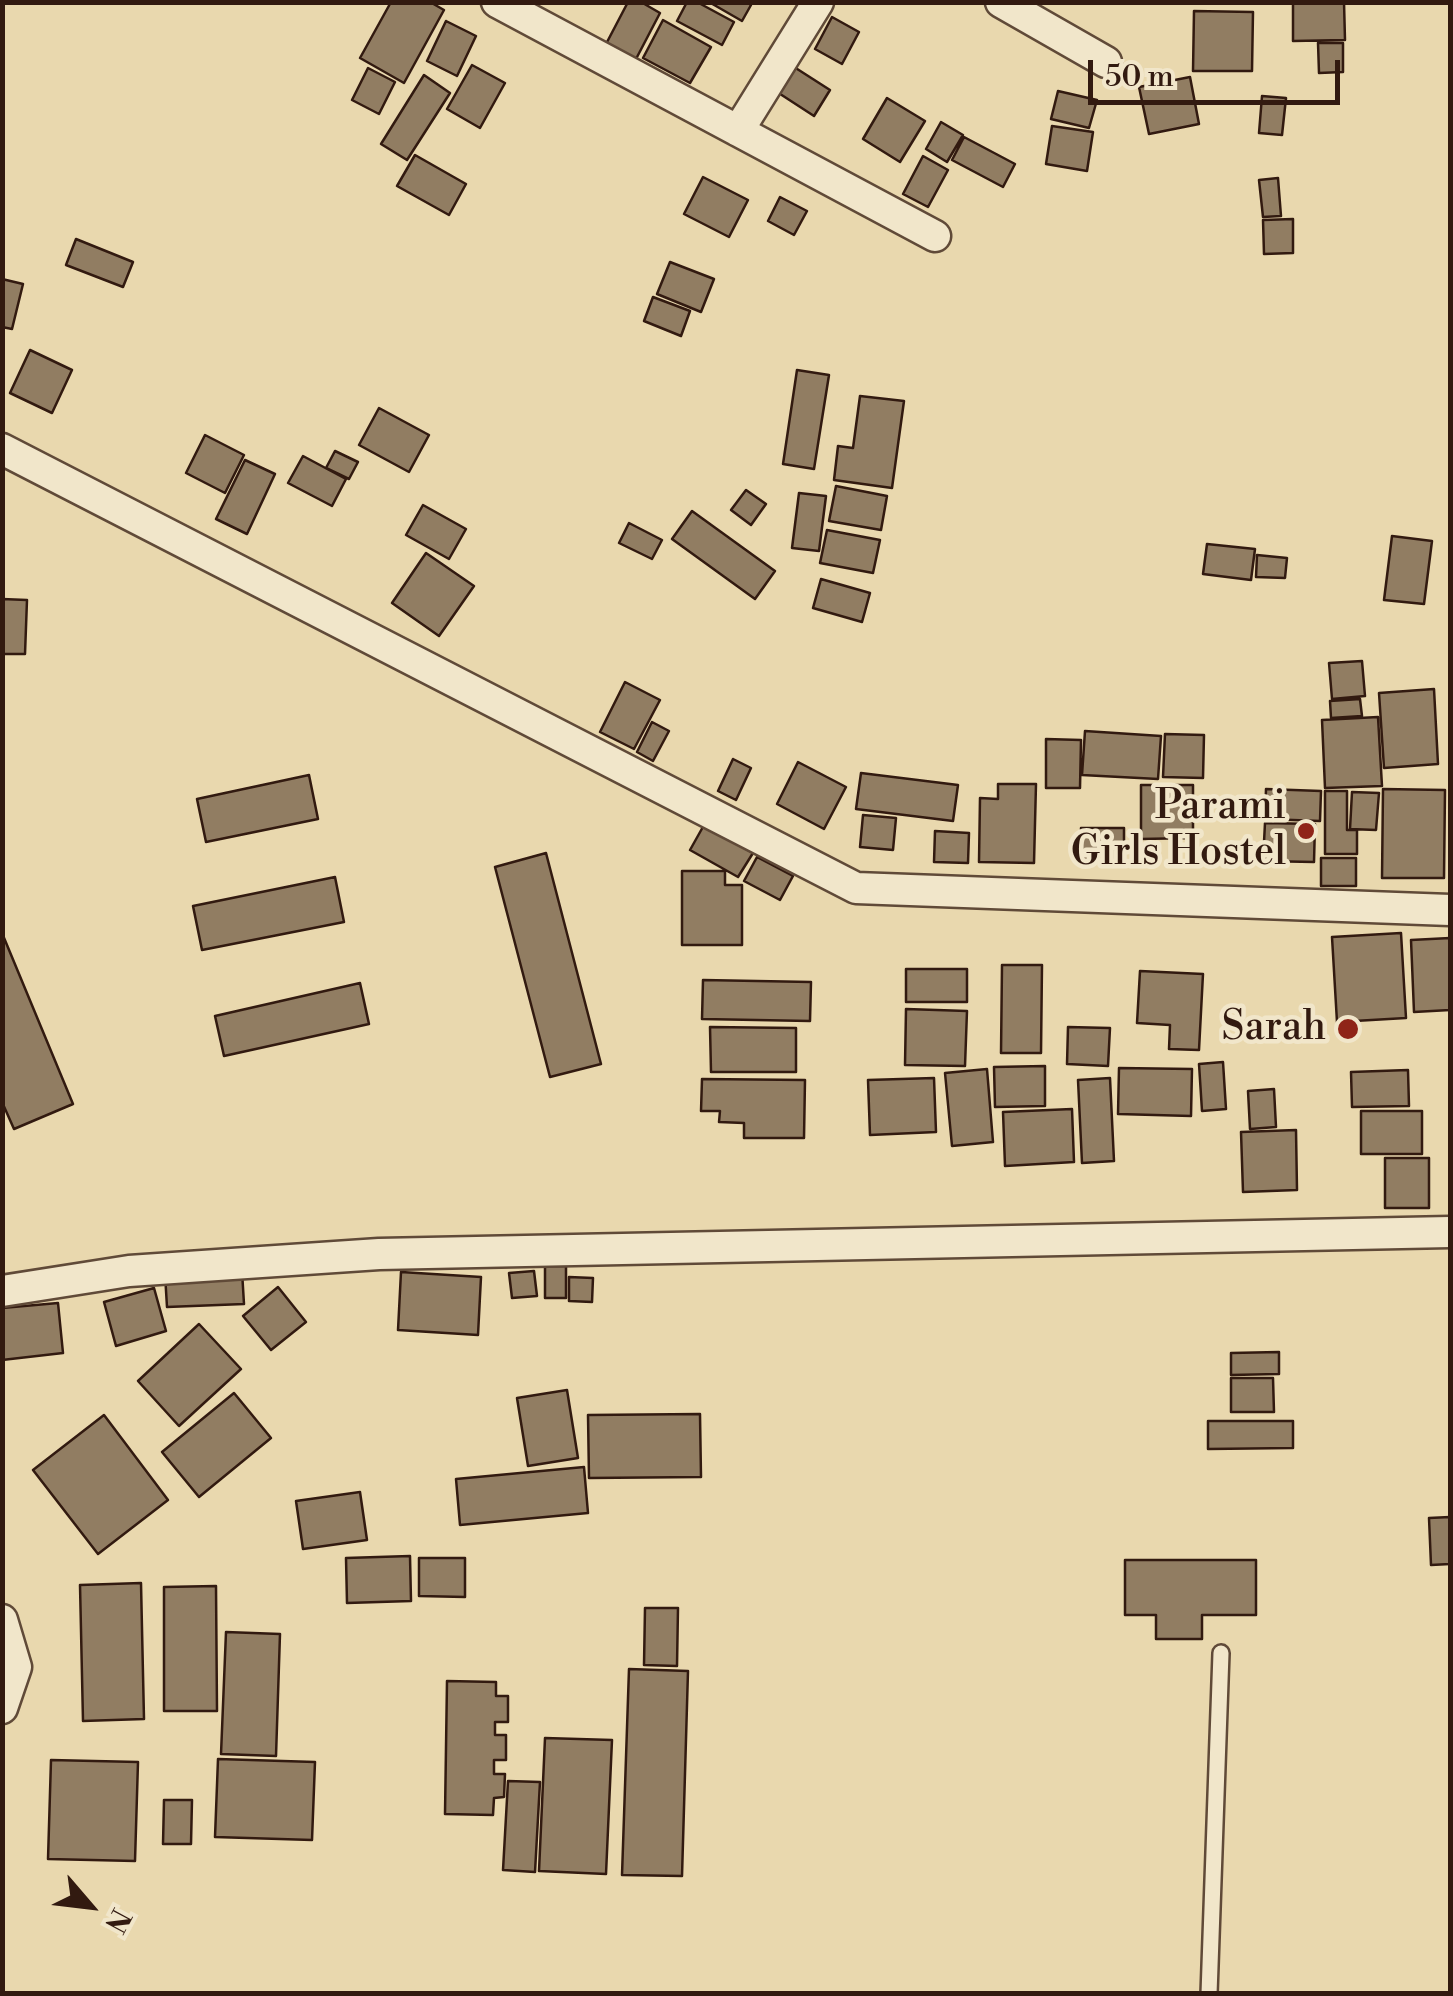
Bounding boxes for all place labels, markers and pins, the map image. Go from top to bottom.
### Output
place label: Parami Girls Hostel [1071,784,1286,878]
marker: Parami Girls Hostel [1295,820,1317,842]
place label: Sarah [1222,1005,1326,1053]
marker: Sarah [1335,1016,1361,1042]

